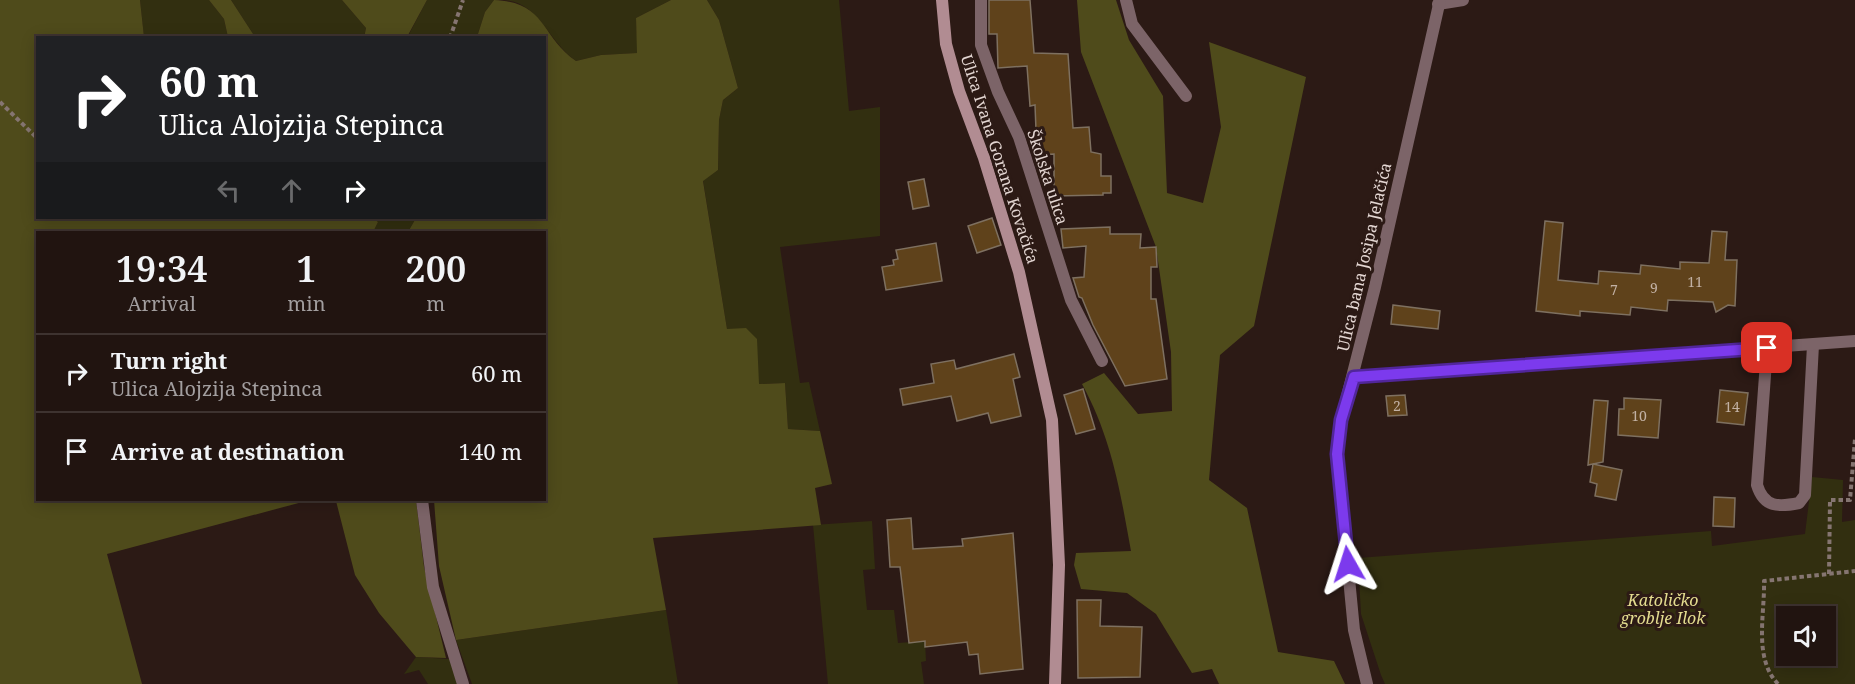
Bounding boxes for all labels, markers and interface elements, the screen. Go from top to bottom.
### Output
text: 60 m [159,52,259,109]
street label: Ulica Ivana Gorana Kovačića [956,52,1044,266]
icon: right [60,60,138,138]
text: Ulica Alojzija Stepinca [159,106,444,143]
street label: Školska ulica [1022,127,1074,227]
street label: Ulica bana Josipa Jelačića [1332,160,1396,354]
icon: left [212,174,245,207]
icon: ahead [275,174,308,207]
icon: right [338,174,371,207]
text: 19:34 [116,244,208,293]
text: 1 [296,244,317,293]
text: 200 [405,244,466,293]
house number: 11 [1687,272,1703,291]
house number: 9 [1650,278,1658,297]
house number: 7 [1610,280,1618,299]
text: Arrival [127,290,196,317]
text: min [287,290,326,317]
text: m [426,290,445,317]
pin [1741,322,1792,373]
icon: arrive [1750,331,1783,364]
text: Turn right [111,345,227,375]
icon: right [60,357,93,390]
text: 60 m [471,358,522,388]
text: Ulica Alojzija Stepinca [111,375,322,402]
house number: 2 [1393,396,1401,415]
house number: 14 [1724,397,1740,416]
house number: 10 [1631,406,1647,425]
icon: arrive [60,435,93,468]
text: Arrive at destination [111,436,345,466]
text: 140 m [459,436,522,466]
position arrow [1316,532,1380,596]
park label: Katoličko groblje Ilok [1620,589,1706,629]
map controls [1776,606,1836,666]
button: sound [1776,606,1836,666]

